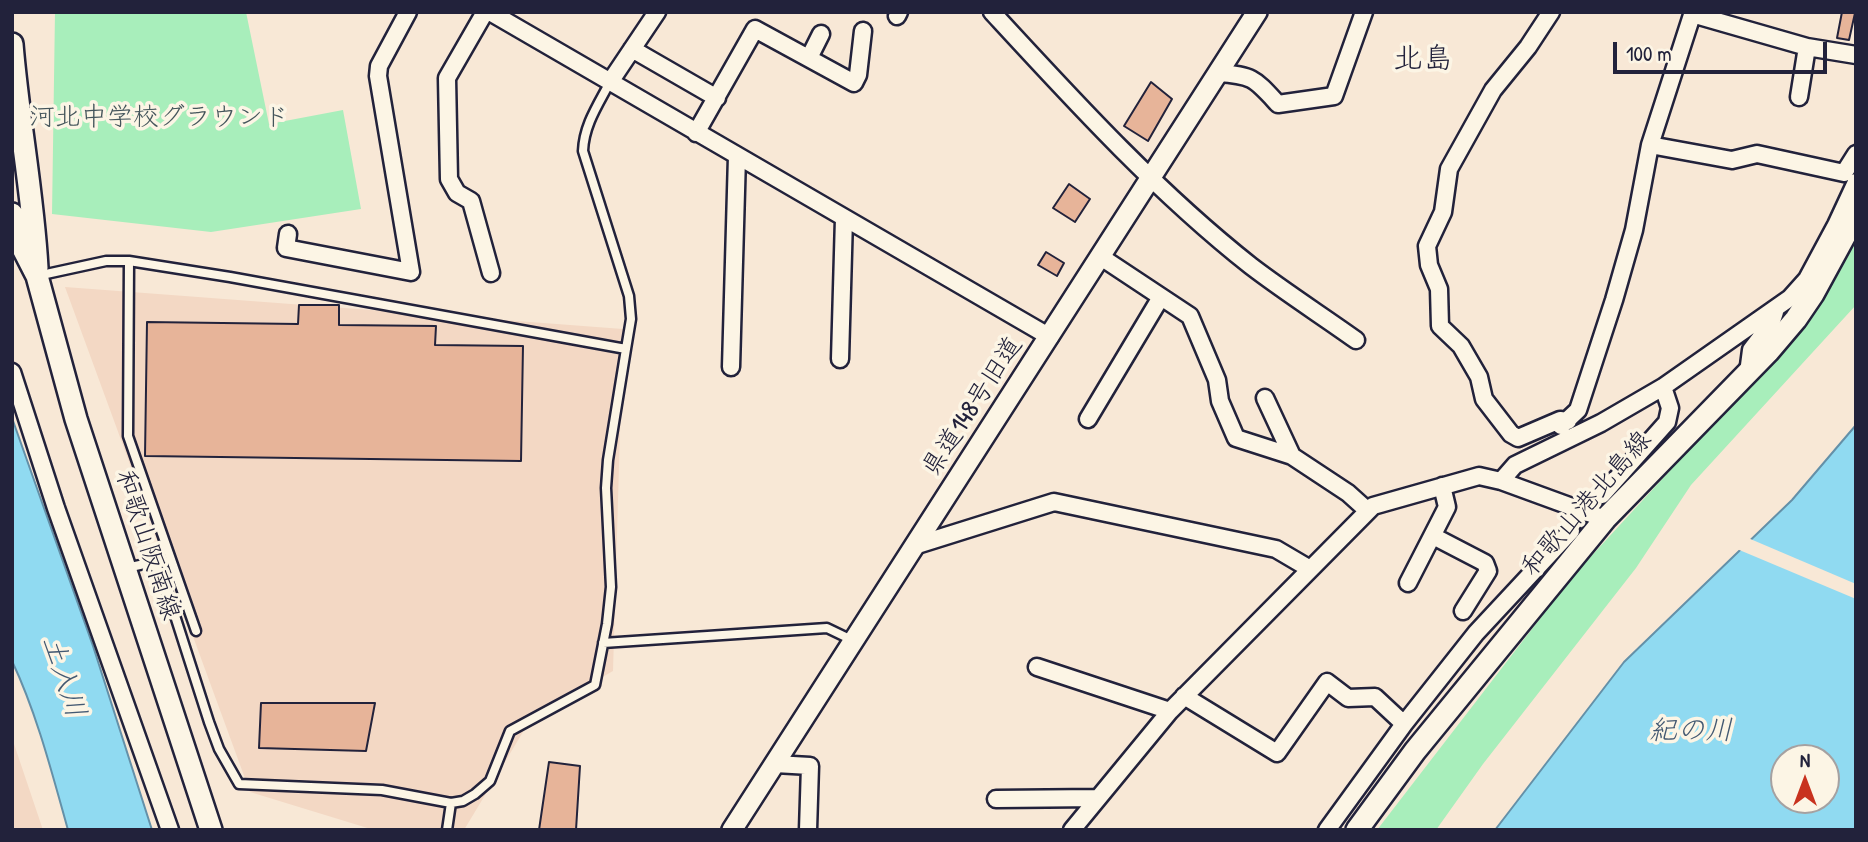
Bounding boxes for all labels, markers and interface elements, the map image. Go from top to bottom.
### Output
scale bar [1616,28,1829,72]
text: 100 m [1626,39,1672,68]
district label: 北島 [1393,42,1453,78]
park label: 河北中学校グラウンド [29,102,289,134]
street label: 県道148号旧道 [916,331,1030,483]
street label: 和歌山港北島線 [1516,425,1658,583]
street label: 和歌山阪南線 [108,466,186,624]
water label: 土入川 [34,632,92,722]
water label: 紀の川 [1649,715,1733,749]
north arrow [1770,744,1840,814]
text: N [1800,747,1810,773]

